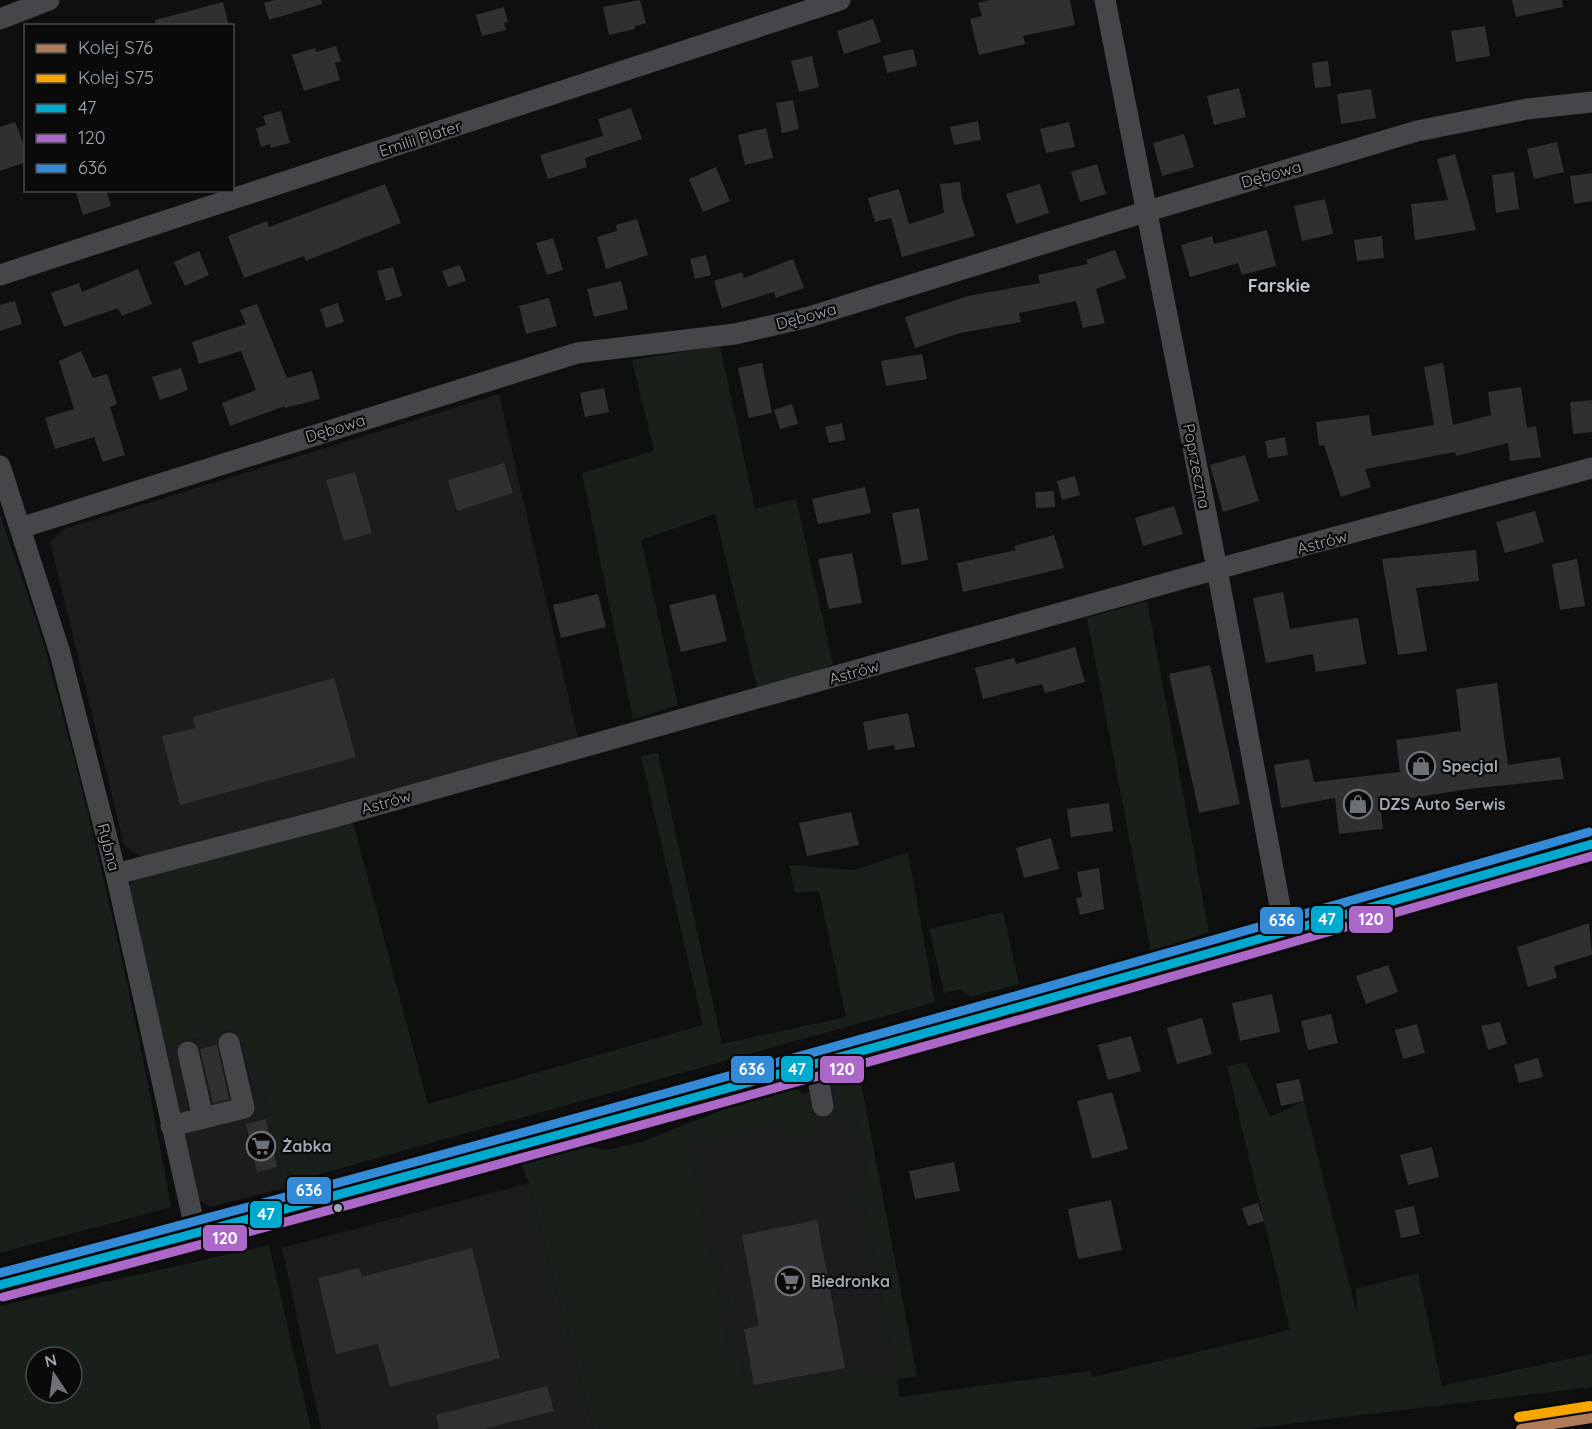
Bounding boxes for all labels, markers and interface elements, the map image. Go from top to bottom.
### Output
legend [24,24,234,192]
text: Kolej S76 [78,36,153,59]
text: Kolej S75 [78,66,154,89]
text: 47 [78,96,96,119]
street label: Emilii Plater [376,115,464,161]
text: 120 [78,126,105,149]
text: 636 [78,156,107,179]
street label: Dębowa [1239,156,1303,192]
district label: Farskie [1248,274,1310,297]
street label: Dębowa [774,298,838,334]
street label: Dębowa [303,409,367,447]
street label: Poprzeczna [1179,422,1215,510]
street label: Astrów [1295,526,1349,558]
street label: Astrów [827,655,881,689]
shop icon: Specjal [1405,750,1437,782]
place label: Specjal [1442,756,1498,776]
street label: Astrów [359,785,413,819]
shop icon: DZS Auto Serwis [1342,788,1374,820]
place label: DZS Auto Serwis [1379,794,1506,814]
street label: Rybna [93,821,125,873]
line badge: 47 [1310,905,1344,934]
line badge: 120 [1348,905,1394,934]
line badge: 636 [1259,906,1304,935]
text: 47 [1318,909,1336,929]
text: 120 [1358,909,1384,929]
text: 636 [1269,910,1295,930]
line badge: 636 [730,1055,775,1084]
line badge: 47 [780,1055,814,1083]
line badge: 120 [819,1055,865,1084]
text: 636 [739,1059,765,1079]
text: 47 [788,1059,806,1079]
text: 120 [829,1059,855,1079]
supermarket icon: Żabka [245,1130,277,1162]
place label: Żabka [282,1136,332,1156]
line badge: 636 [286,1176,332,1205]
text: 636 [296,1180,322,1200]
line badge: 47 [249,1200,283,1229]
unlabelled marker [332,1202,344,1214]
text: 47 [257,1204,275,1224]
line badge: 120 [202,1224,248,1252]
text: 120 [212,1228,238,1248]
supermarket icon: Biedronka [774,1265,806,1297]
place label: Biedronka [811,1271,890,1291]
north arrow [24,1345,84,1405]
text: N [43,1349,59,1371]

